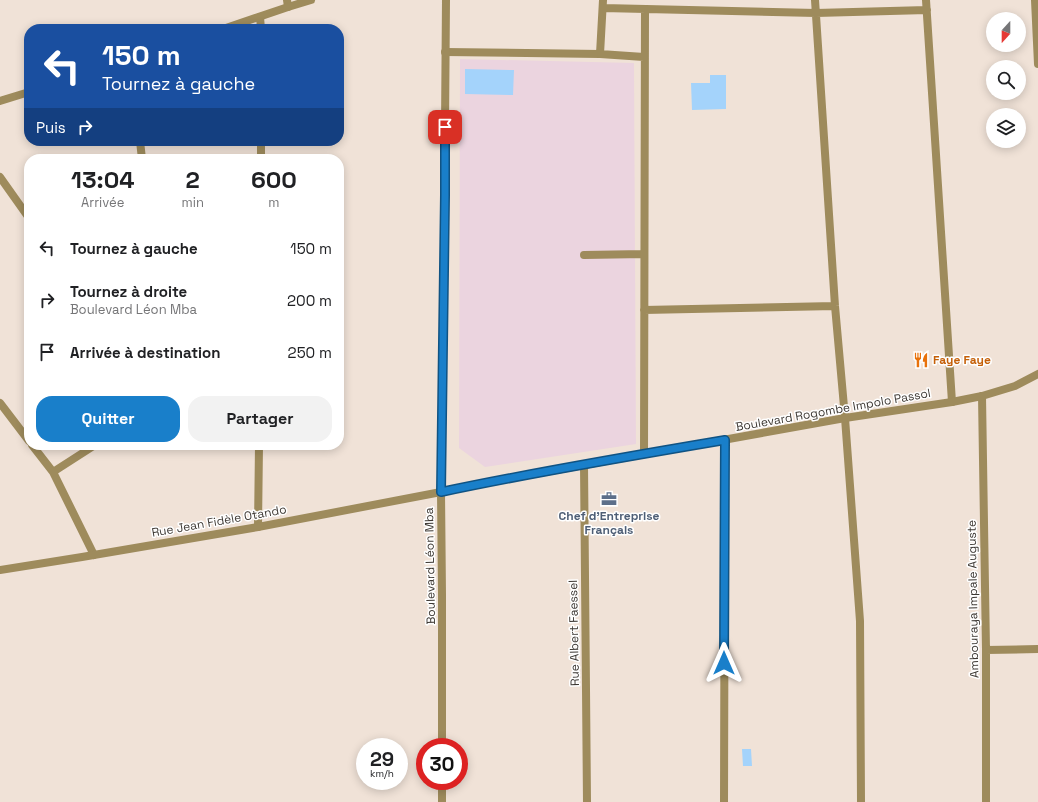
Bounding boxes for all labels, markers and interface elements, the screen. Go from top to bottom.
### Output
north arrow [986,12,1026,52]
map controls [986,12,1026,148]
text: 150 m [102,37,181,73]
icon: left [36,40,88,92]
button: search [986,60,1026,100]
text: Tournez à gauche [102,72,255,95]
button: layers [986,108,1026,148]
pin [428,110,462,144]
icon: right [74,116,96,138]
icon: arrive [434,116,456,138]
text: Puis [36,118,66,137]
text: 13:04 [71,164,134,195]
text: 2 [186,164,200,195]
text: 600 [251,164,297,195]
text: Arrivée [81,194,124,211]
text: min [182,194,204,211]
text: m [268,194,280,211]
icon: left [36,237,58,259]
text: Tournez à gauche [70,239,198,258]
text: 150 m [290,239,332,258]
text: Tournez à droite [70,282,187,301]
icon: right [36,289,58,311]
text: 200 m [287,291,332,310]
text: Boulevard Léon Mba [70,301,197,318]
icon: arrive [36,341,58,363]
text: Arrivée à destination [70,343,220,362]
text: 250 m [288,343,332,362]
restaurant icon: Faye Faye [912,351,930,369]
place label: Faye Faye [933,352,991,368]
street label: Boulevard Rogombe Impolo Passol [734,385,932,435]
button: Quitter [36,396,180,442]
button: Partager [188,396,332,442]
office icon: Chef d'Entreprise Français [600,490,618,508]
street label: Rue Jean Fidèle Otando [150,501,288,541]
street label: Boulevard Léon Mba [421,507,439,625]
place label: Chef d'Entreprise Français [559,508,660,538]
street label: Ambouraya Impale Auguste [964,520,982,678]
street label: Rue Albert Faessel [565,580,583,686]
position arrow [703,642,745,684]
speed limit sign: 30 [416,738,468,790]
text: 29 [370,746,394,772]
text: km/h [370,767,394,780]

